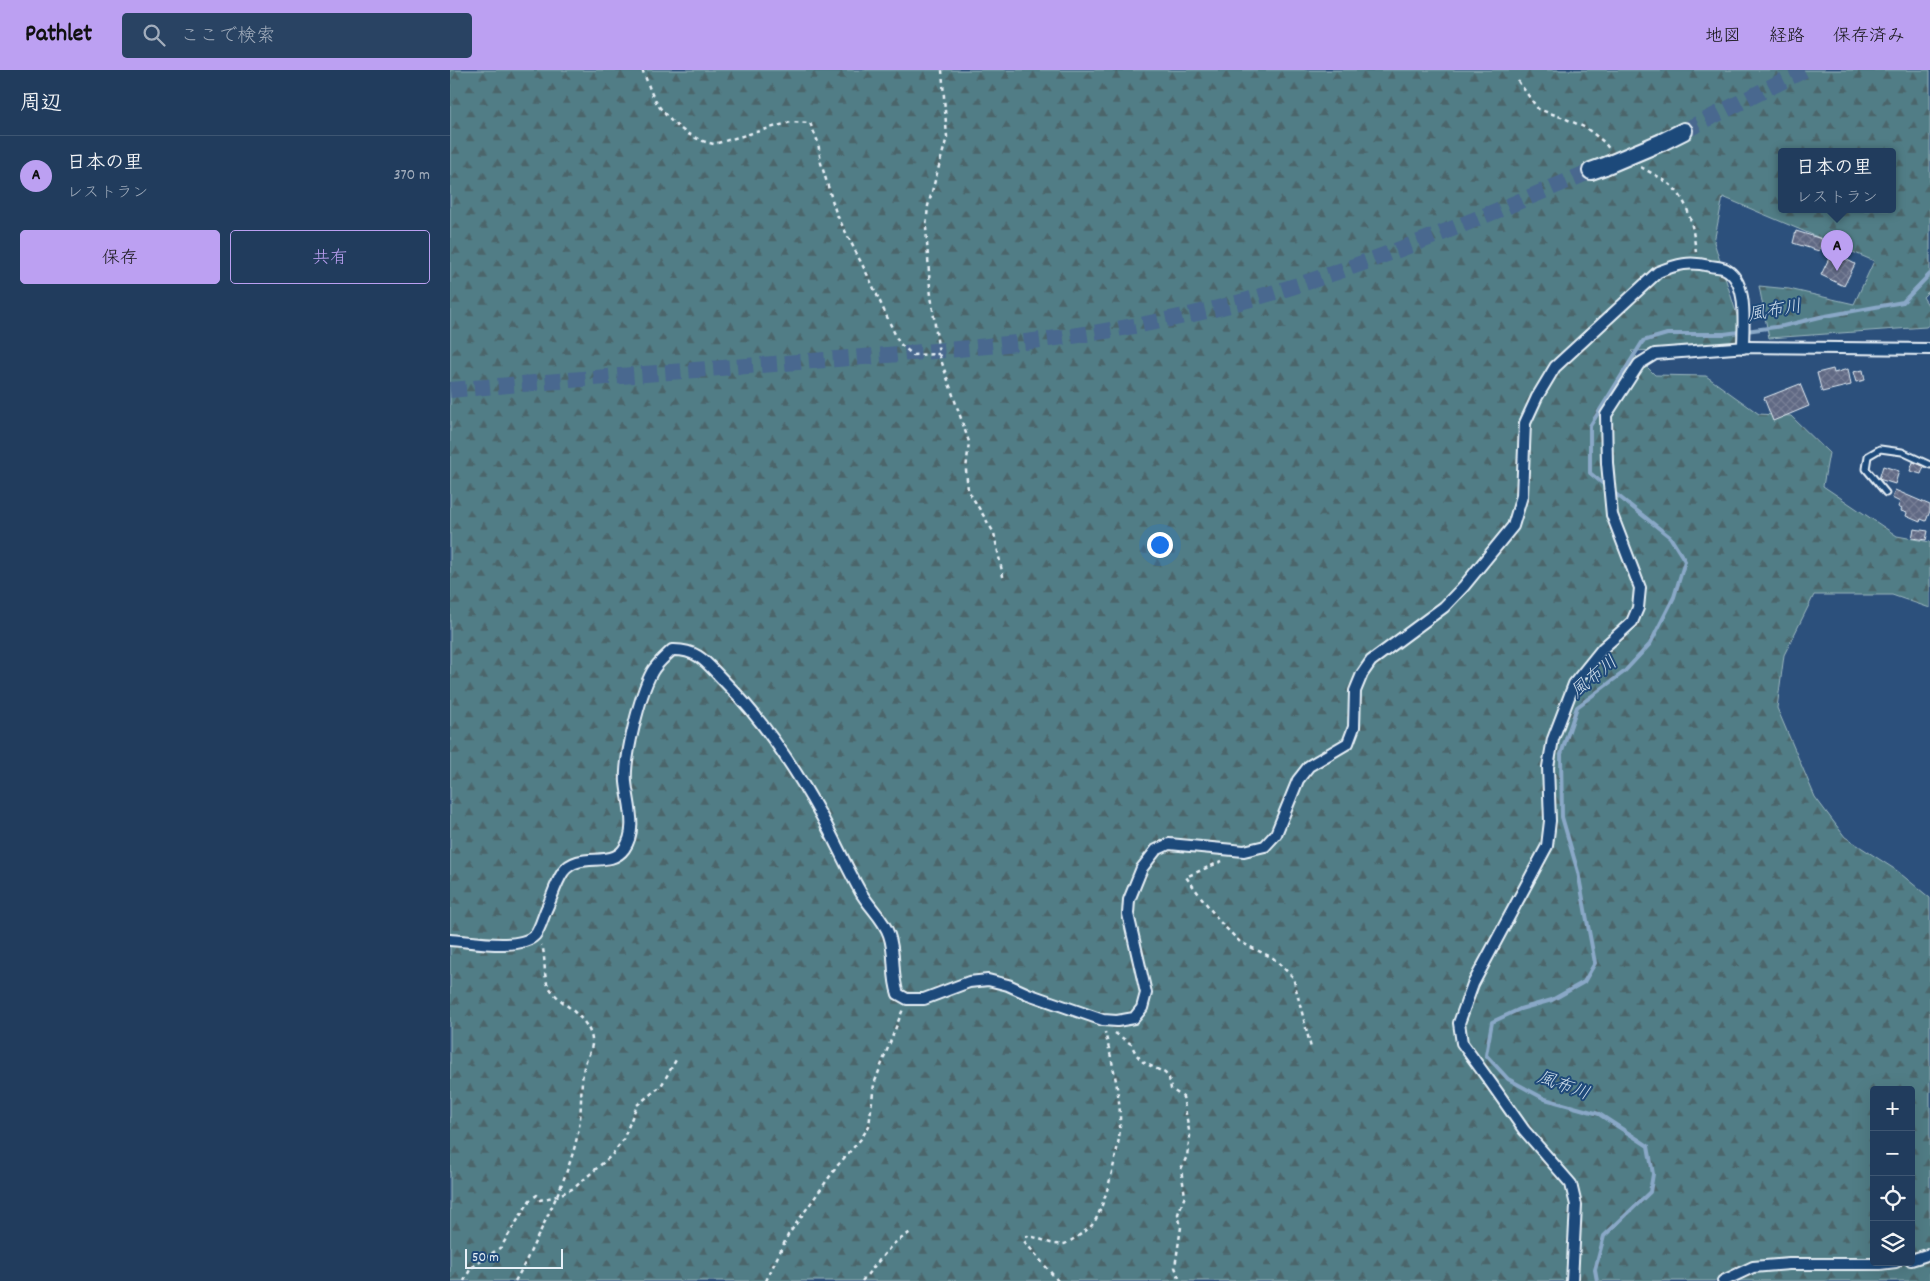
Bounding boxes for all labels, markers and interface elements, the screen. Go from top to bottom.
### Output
search box [122,13,472,58]
text: Pathlet [25,18,92,52]
icon: search [140,21,168,49]
text: ここで検索 [180,24,275,51]
text: 地図 [1705,25,1741,50]
text: 経路 [1769,25,1805,50]
text: 保存済み [1833,25,1905,50]
text: 周辺 [20,90,62,120]
popup [1778,148,1896,213]
text: 日本の里 [67,151,143,178]
text: 日本の里 [1796,156,1872,183]
text: A [32,164,40,187]
text: 370 m [393,164,430,187]
text: レストラン [67,182,148,205]
text: レストラン [1796,187,1878,210]
button: 保存 [20,230,220,284]
button: 共有 [230,230,430,284]
pin: A [1821,230,1853,271]
water label: 風布川 [1746,295,1804,329]
your location [1147,532,1173,558]
water label: 風布川 [1566,651,1624,705]
water label: 風布川 [1533,1066,1593,1108]
map controls [1870,1086,1915,1266]
button: + [1870,1086,1915,1131]
button: − [1870,1131,1915,1176]
button: locate [1870,1176,1915,1221]
button: layers [1870,1221,1915,1266]
scale bar [465,1246,562,1269]
text: 50 m [472,1248,499,1268]

